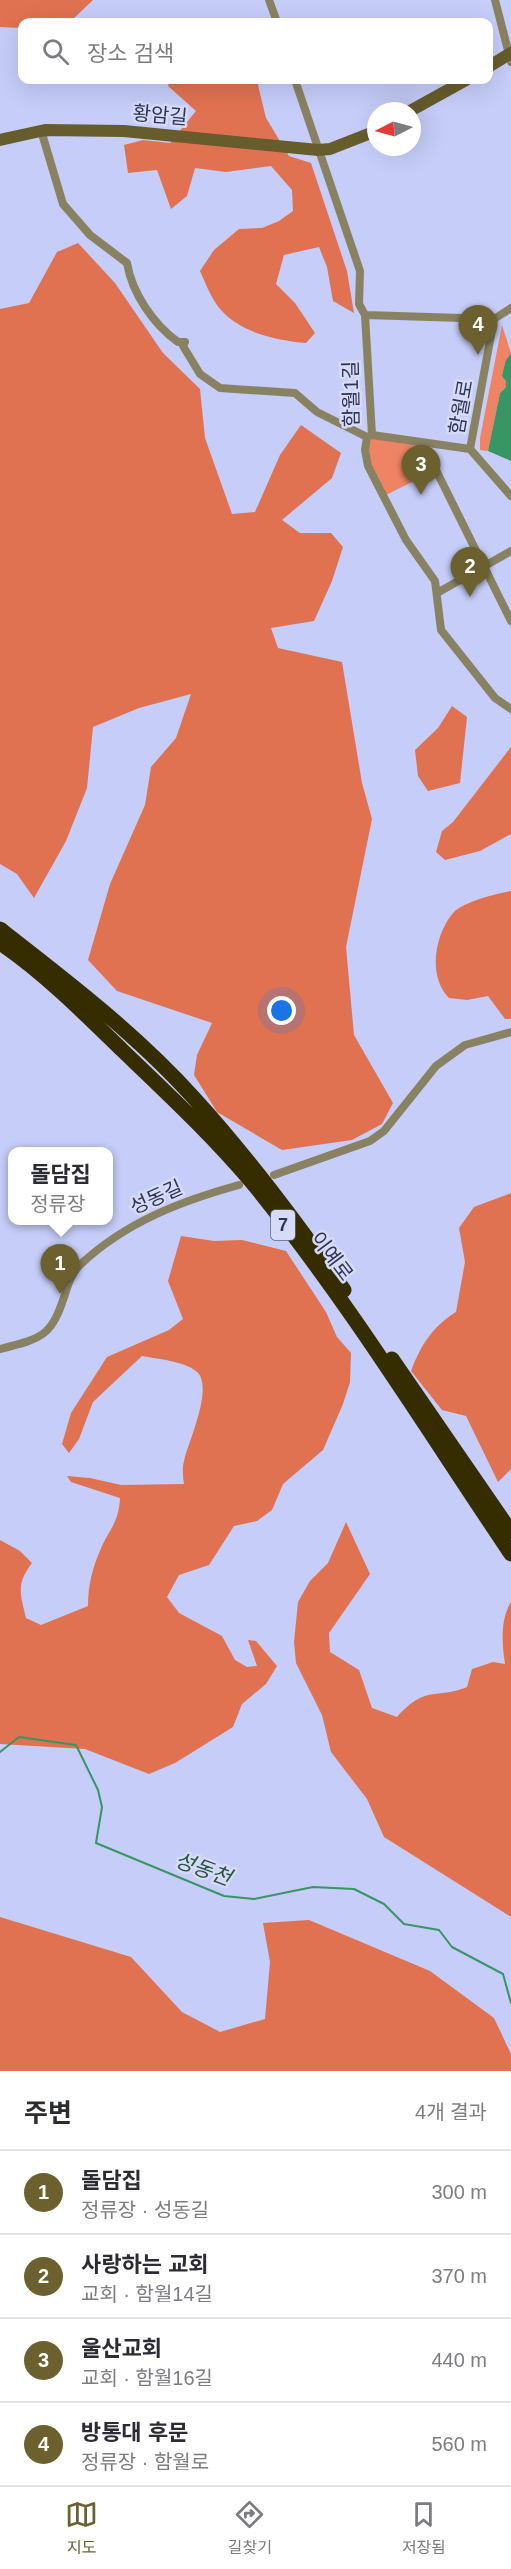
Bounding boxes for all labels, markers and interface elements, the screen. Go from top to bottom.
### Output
search box [18,18,493,84]
icon: search [39,35,72,68]
text: 장소 검색 [87,41,174,66]
street label: 황암길 [132,102,188,128]
north arrow [367,102,421,156]
pin: 4 [458,306,498,355]
street label: 함월1길 [339,361,363,427]
street label: 함월로 [445,378,477,436]
pin: 3 [402,446,440,495]
pin: 2 [450,548,490,597]
your location [267,996,296,1025]
popup [8,1147,113,1225]
text: 돌담집 [30,1162,91,1187]
street label: 성동길 [126,1176,186,1218]
text: 정류장 [30,1193,85,1215]
road number: 7 [271,1210,295,1240]
street label: 이예로 [307,1227,357,1285]
pin: 1 [40,1244,80,1294]
water label: 성동천 [172,1848,237,1890]
text: 주변 [24,2098,72,2128]
text: 4개 결과 [415,2101,487,2123]
text: 돌담집 [81,2168,142,2193]
text: 1 [38,2181,49,2203]
text: 300 m [431,2181,487,2203]
text: 정류장 · 성동길 [81,2199,209,2221]
text: 사랑하는 교회 [81,2252,209,2277]
text: 2 [38,2265,49,2287]
text: 370 m [431,2265,487,2287]
text: 교회 · 함월14길 [81,2283,213,2305]
text: 울산교회 [81,2336,162,2361]
text: 3 [38,2349,49,2371]
text: 440 m [431,2349,487,2371]
text: 교회 · 함월16길 [81,2367,213,2389]
text: 방통대 후문 [81,2420,188,2445]
text: 4 [38,2433,49,2455]
text: 560 m [431,2433,487,2455]
text: 정류장 · 함월로 [81,2451,209,2473]
tab: 지도 [65,2498,98,2558]
tab: 길찾기 [228,2498,272,2558]
tab: 저장됨 [402,2498,446,2558]

